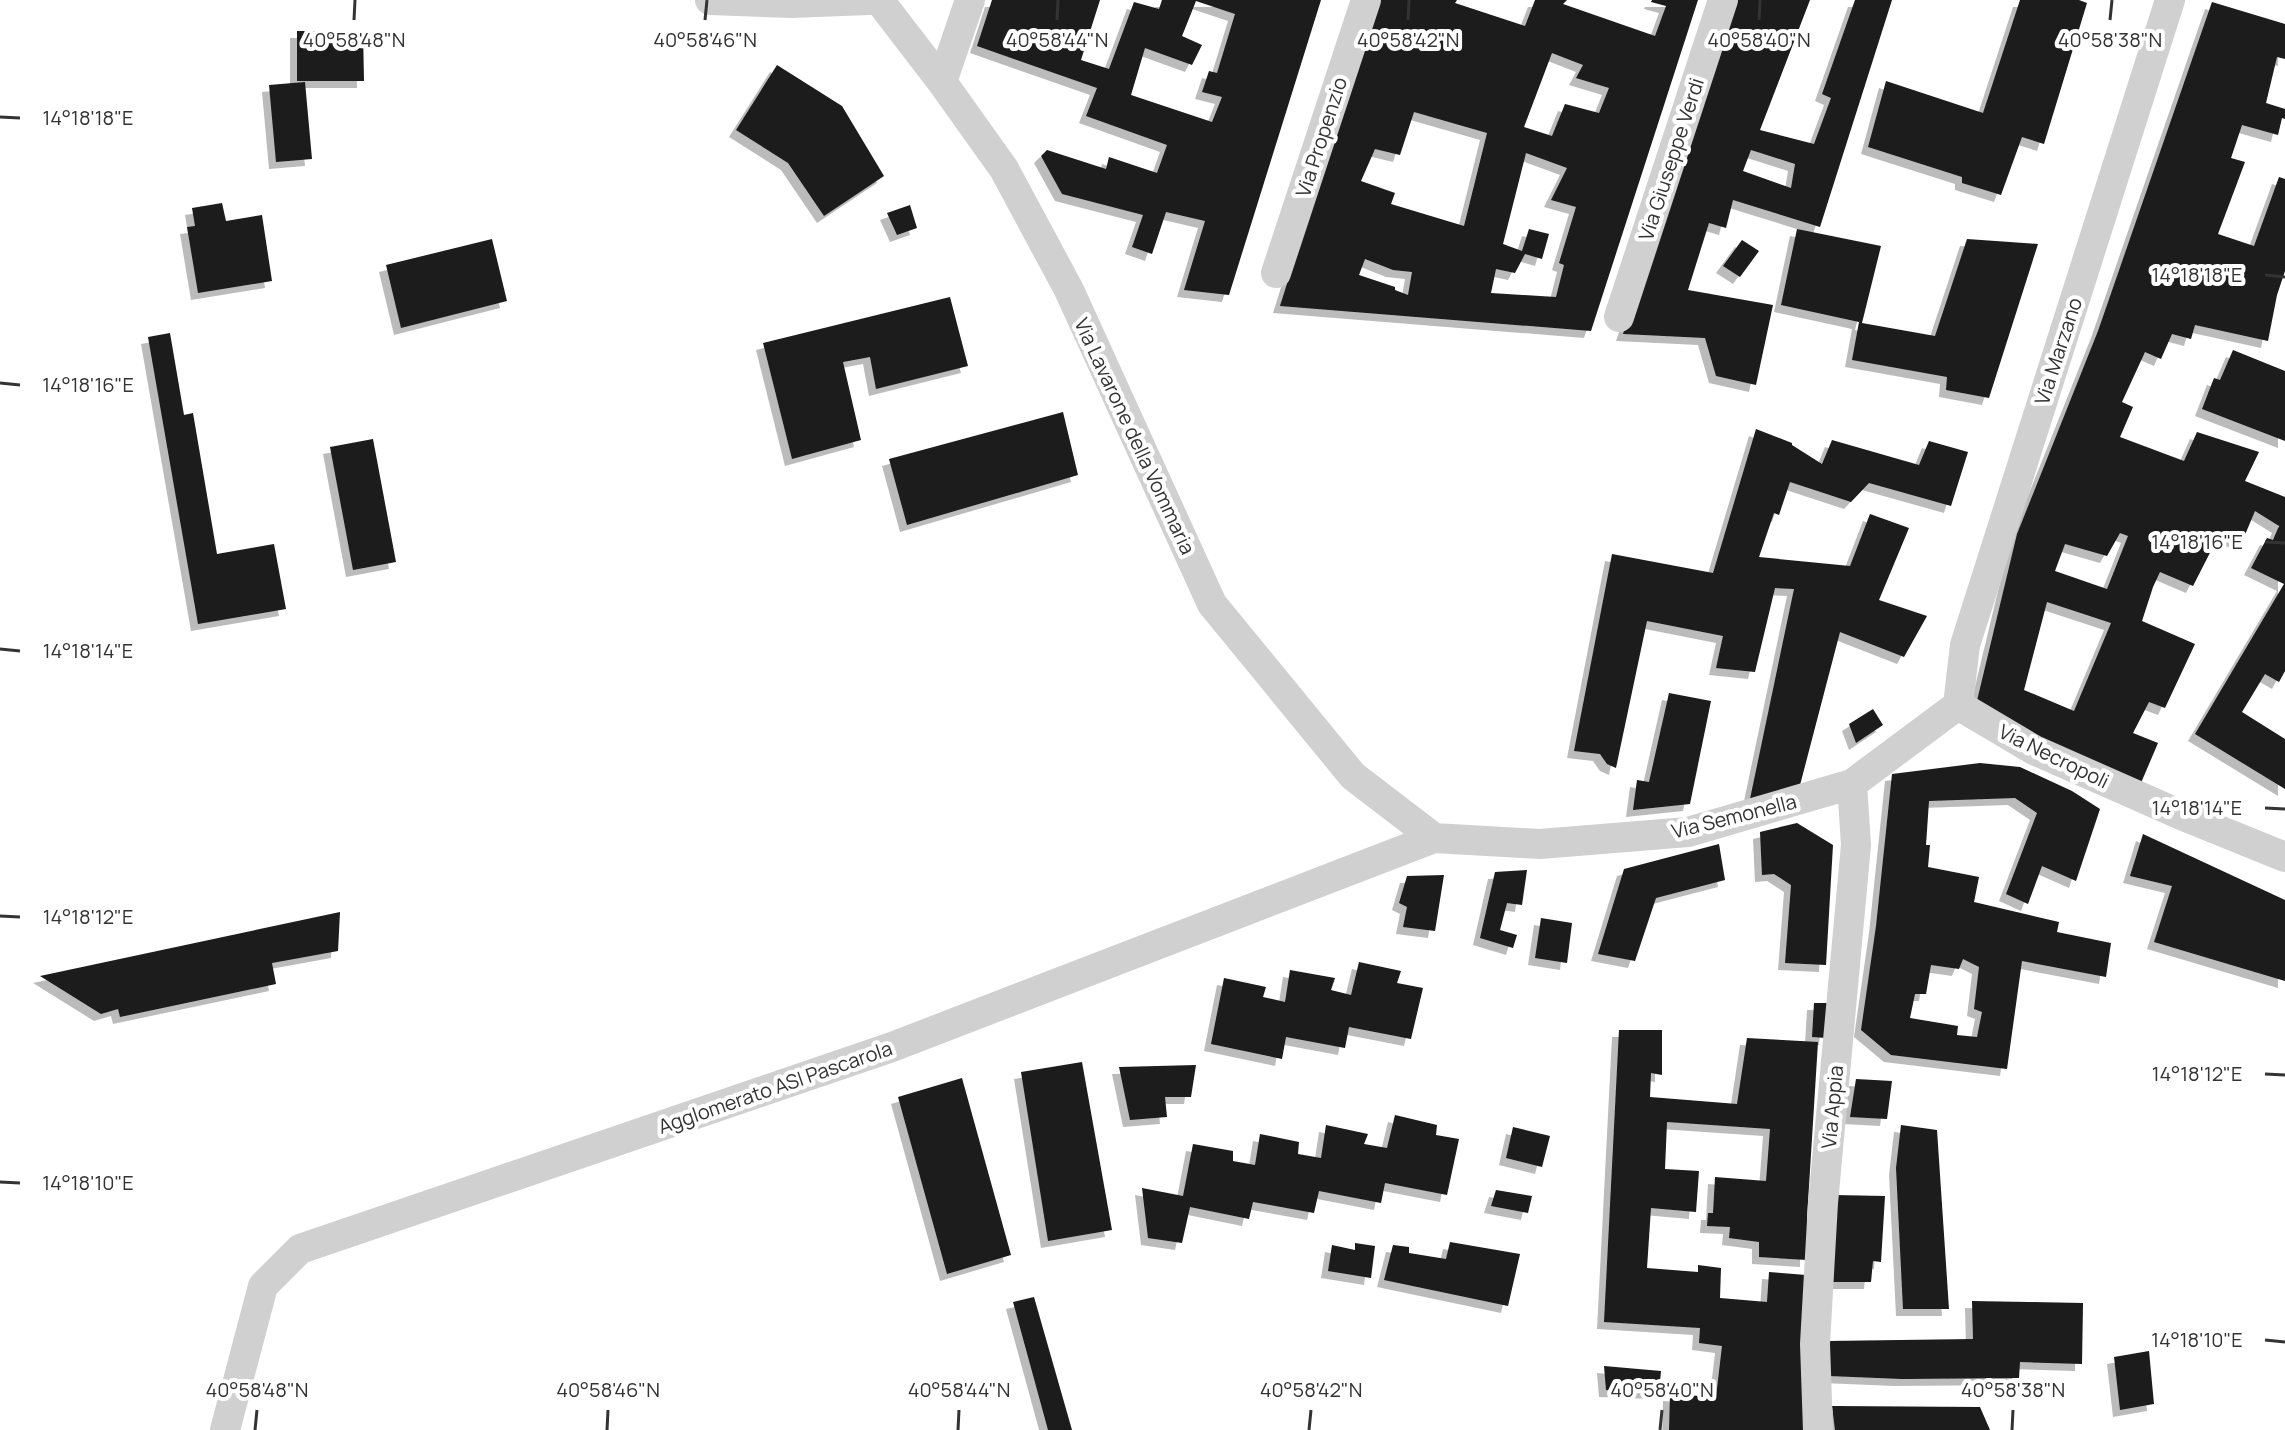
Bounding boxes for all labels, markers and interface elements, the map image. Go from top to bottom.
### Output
text: 40°58'48"N [303,26,405,53]
text: 40°58'46"N [653,26,757,53]
text: 40°58'44"N [1006,26,1108,53]
text: 40°58'42"N [1357,26,1459,53]
text: 40°58'40"N [1707,26,1811,53]
text: 40°58'38"N [2058,26,2162,53]
street label: Via Propenzio [1289,73,1353,200]
street label: Via Giuseppe Verdi [1632,74,1710,244]
text: 14°18'18"E [43,104,133,131]
text: 14°18'18"E [2152,261,2242,288]
street label: Via Marzano [2028,294,2088,408]
street label: Via Lavarone della Vommaria [1068,313,1202,559]
text: 14°18'16"E [42,371,134,398]
text: 14°18'16"E [2151,528,2243,555]
text: 14°18'14"E [43,637,133,664]
street label: Via Necropoli [1994,718,2114,794]
street label: Via Semonella [1669,787,1799,845]
text: 14°18'14"E [2152,794,2242,821]
text: 14°18'12"E [43,903,133,930]
street label: Agglomerato ASI Pascarola [654,1034,896,1140]
text: 14°18'12"E [2152,1060,2242,1087]
street label: Via Appia [1815,1064,1849,1150]
text: 14°18'10"E [42,1169,134,1196]
text: 14°18'10"E [2151,1326,2243,1353]
text: 40°58'48"N [206,1376,308,1403]
text: 40°58'46"N [556,1376,660,1403]
text: 40°58'44"N [908,1376,1010,1403]
text: 40°58'42"N [1260,1376,1362,1403]
text: 40°58'40"N [1610,1376,1714,1403]
text: 40°58'38"N [1961,1376,2065,1403]

